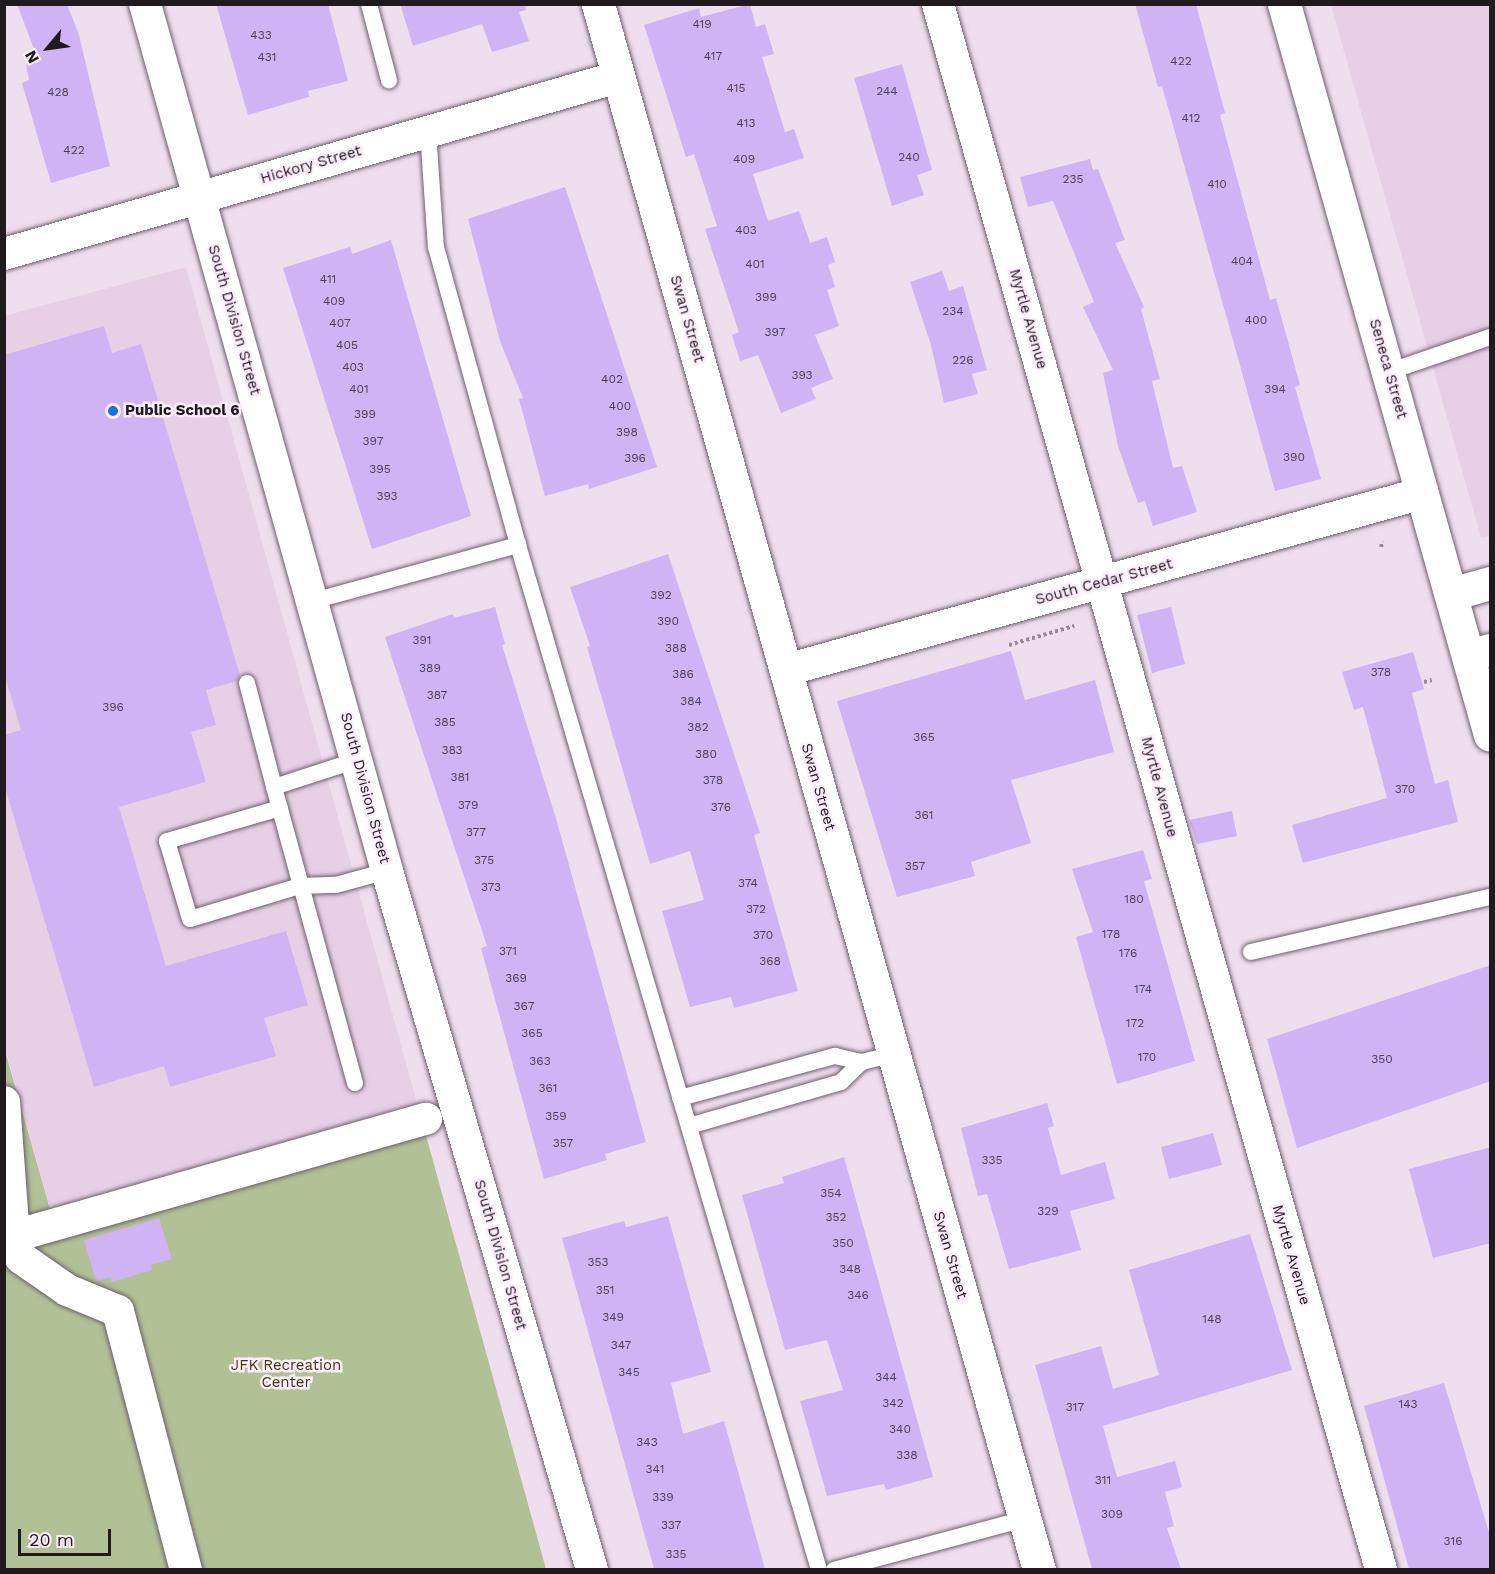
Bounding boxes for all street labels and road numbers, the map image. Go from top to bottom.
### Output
street label: Hickory Street [258,142,364,188]
street label: South Division Street [204,243,264,397]
street label: Myrtle Avenue [1005,267,1051,371]
street label: Swan Street [666,273,708,365]
street label: Seneca Street [1365,317,1411,421]
street label: South Cedar Street [1033,555,1175,609]
street label: South Division Street [336,711,394,865]
street label: Myrtle Avenue [1137,734,1181,840]
street label: Swan Street [797,741,839,833]
street label: South Division Street [470,1178,530,1332]
street label: Myrtle Avenue [1268,1203,1314,1307]
street label: Swan Street [929,1209,971,1301]

